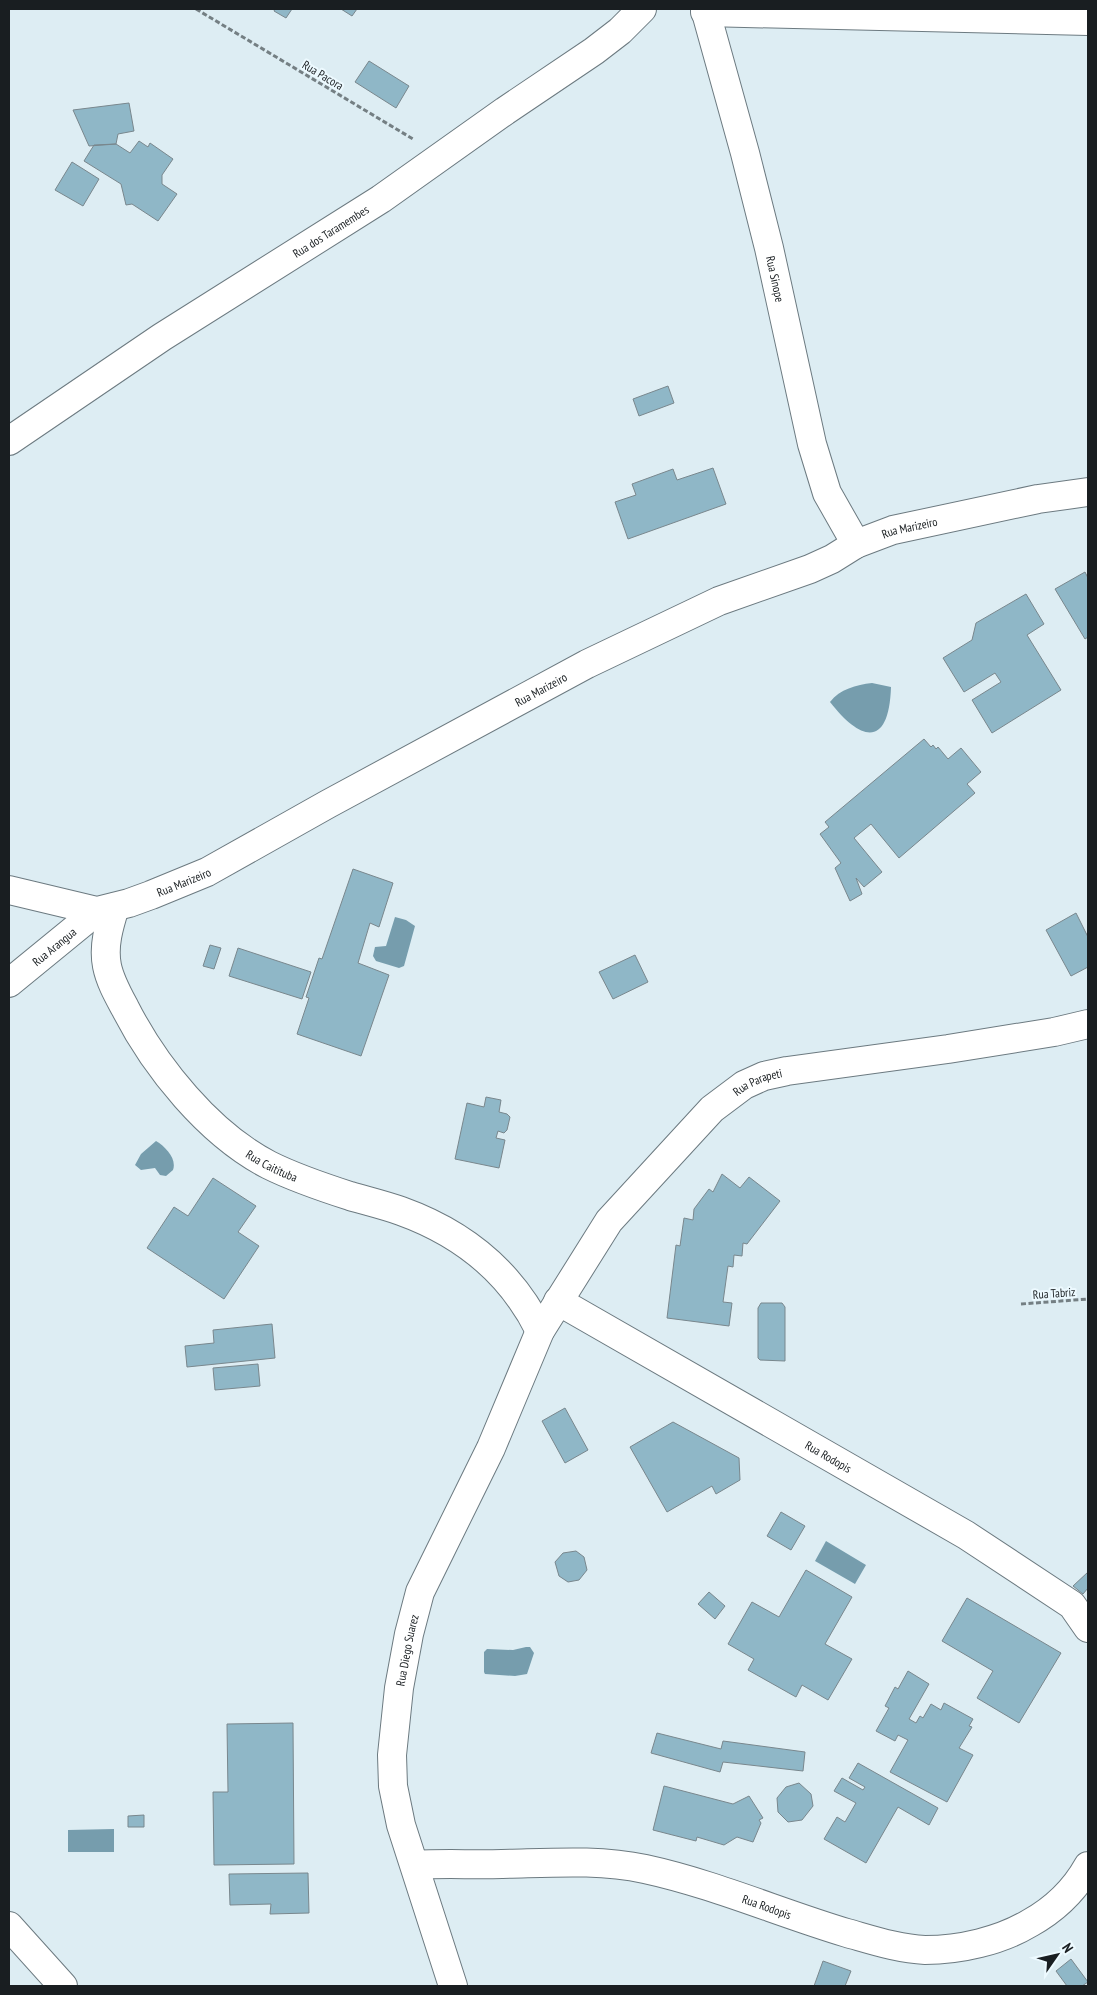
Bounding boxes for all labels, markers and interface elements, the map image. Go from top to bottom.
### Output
street label: Rua Pacora [300,57,347,93]
street label: Rua dos Taramembes [289,201,371,260]
street label: Rua Sinope [763,254,788,303]
street label: Rua Marizeiro [879,513,939,541]
street label: Rua Marizeiro [512,669,569,709]
street label: Rua Marizeiro [154,864,213,899]
street label: Rua Arangua [29,924,79,969]
street label: Rua Parapeti [730,1065,783,1098]
street label: Rua Caitituba [243,1146,300,1185]
street label: Rua Tabriz [1032,1284,1076,1302]
street label: Rua Rodopis [803,1437,855,1475]
street label: Rua Diego Suarez [392,1613,421,1687]
street label: Rua Rodopis [740,1891,794,1922]
north arrow [1032,1930,1082,1980]
text: N [1058,1940,1077,1956]

